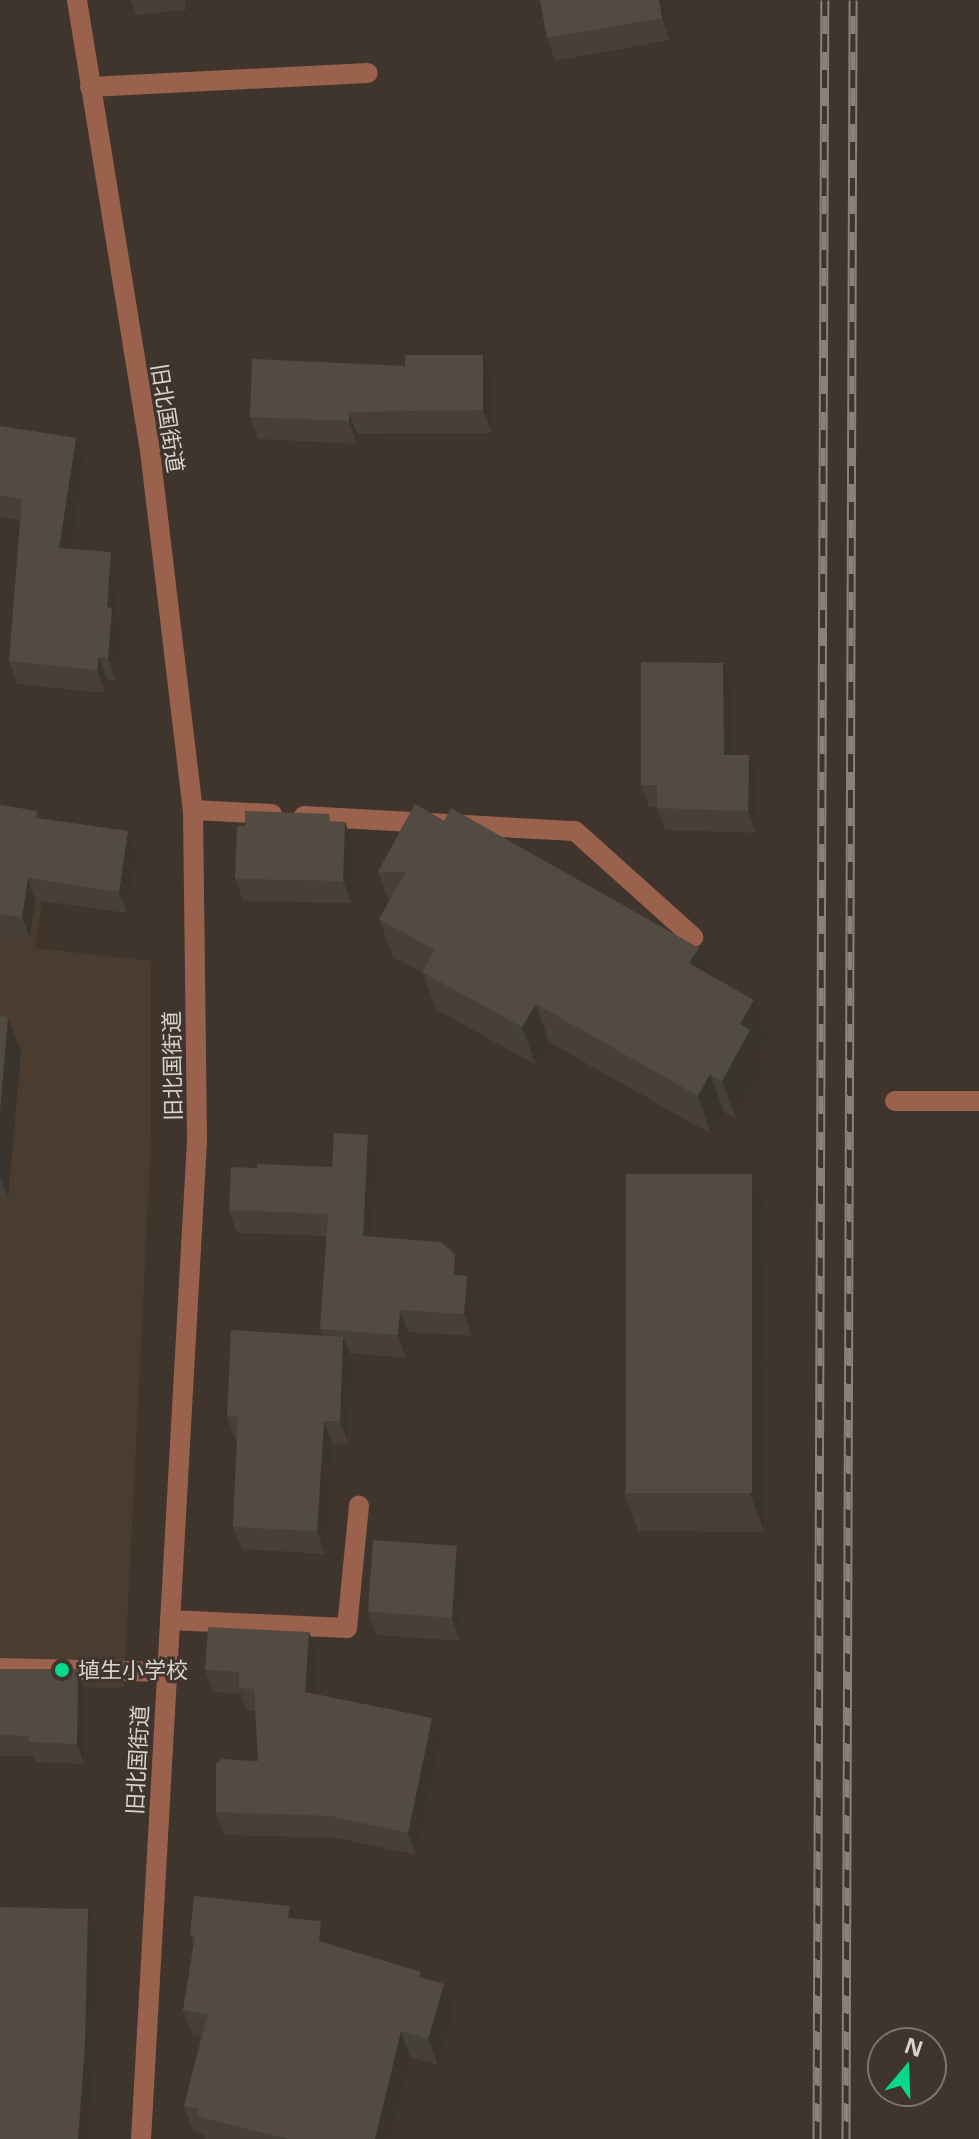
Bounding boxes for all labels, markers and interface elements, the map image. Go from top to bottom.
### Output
street label: 旧北国街道 [146,362,190,474]
street label: 旧北国街道 [158,1011,186,1121]
place label: 埴生小学校 [78,1657,188,1683]
marker: 埴生小学校 [53,1661,71,1679]
street label: 旧北国街道 [121,1704,153,1816]
north arrow [867,2027,947,2107]
text: N [901,2029,927,2063]

